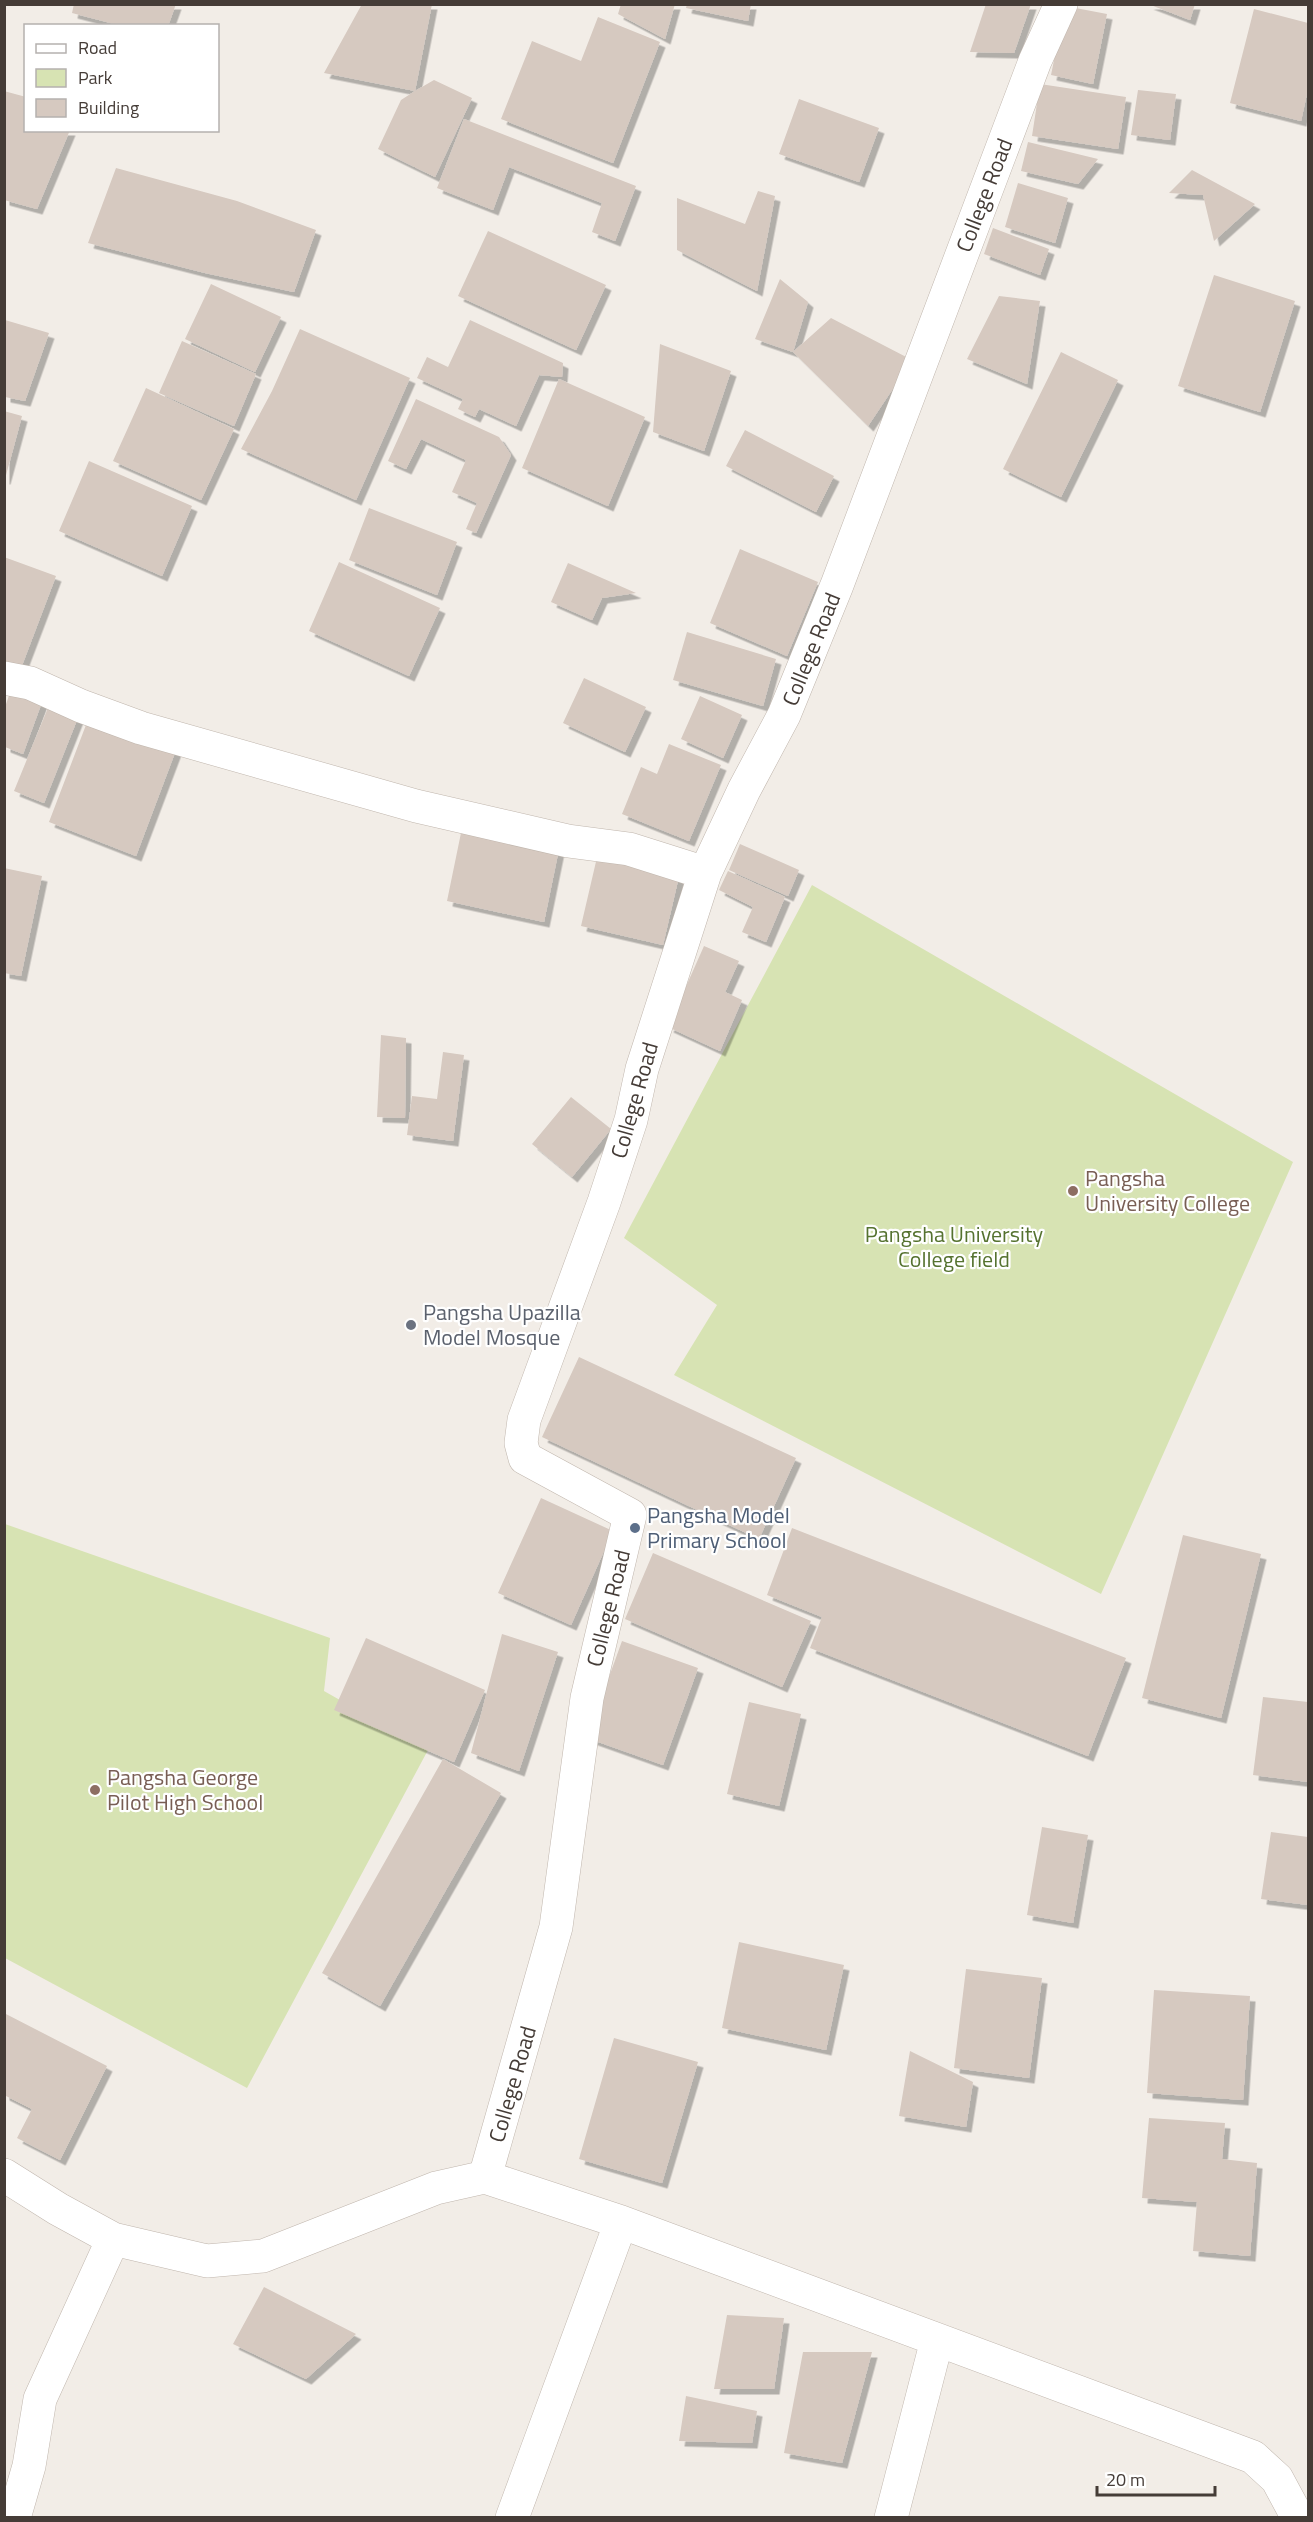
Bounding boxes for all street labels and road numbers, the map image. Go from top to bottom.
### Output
street label: College Road [947,133,1021,257]
street label: College Road [773,587,849,711]
street label: College Road [601,1038,667,1162]
street label: College Road [577,1546,639,1670]
street label: College Road [479,2022,545,2146]

